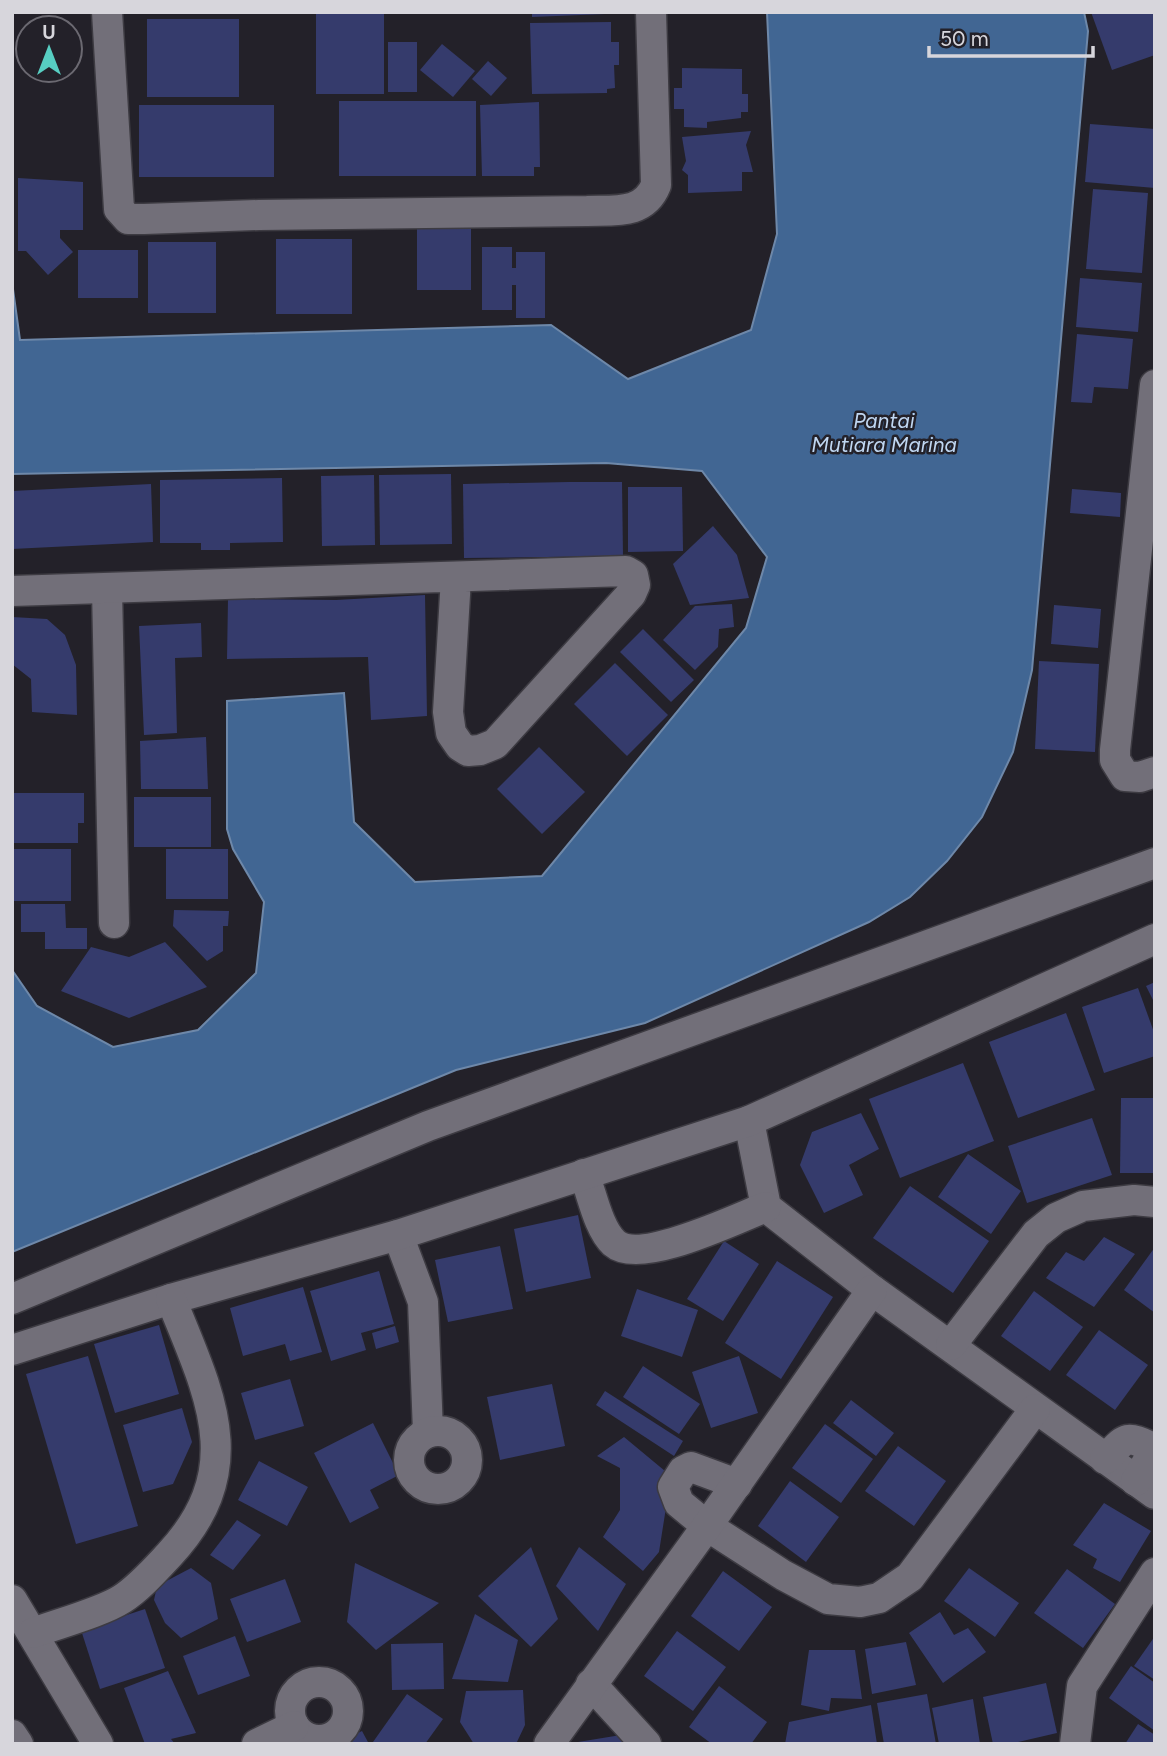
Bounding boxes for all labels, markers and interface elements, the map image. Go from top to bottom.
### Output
north arrow [14,14,84,84]
scale bar [929,14,1094,58]
text: U [42,21,56,44]
text: 50 m [940,26,989,51]
water label: Pantai Mutiara Marina [811,408,957,457]

